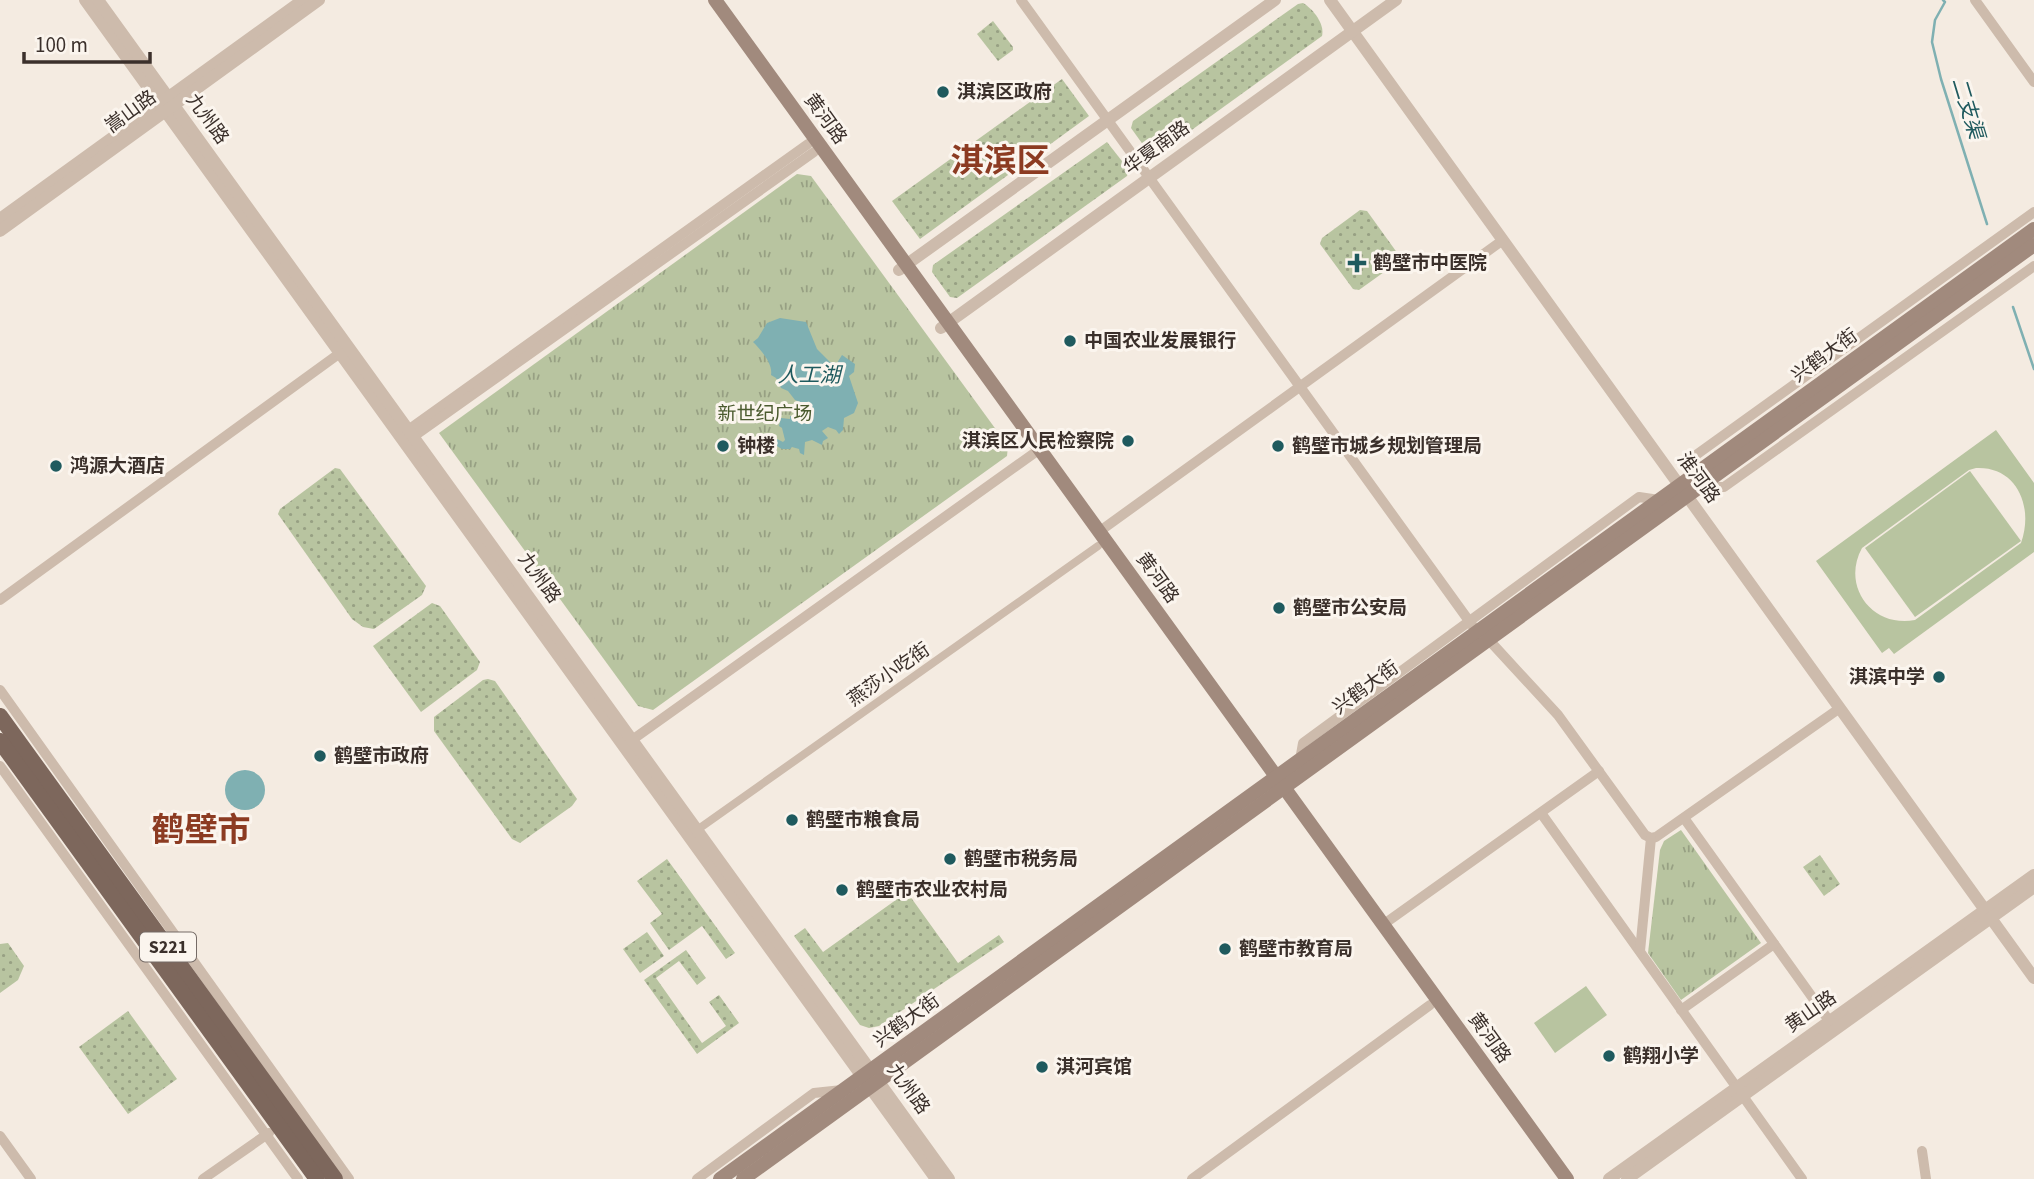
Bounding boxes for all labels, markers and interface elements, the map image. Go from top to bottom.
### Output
scale bar [24,21,150,65]
text: 100 m [35,30,88,60]
water label: 二支渠 [1944,73,1992,145]
place label: 淇滨区政府 [957,79,1052,106]
street label: 嵩山路 [100,84,162,140]
marker: 淇滨区政府 [935,84,951,100]
street label: 九州路 [179,88,235,150]
street label: 黄河路 [797,88,853,150]
street label: 华夏南路 [1118,115,1196,181]
district label: 淇滨区 [951,138,1050,185]
place label: 鹤壁市中医院 [1373,250,1487,277]
marker: 鹤壁市中医院 [1347,253,1367,273]
street label: 兴鹤大街 [1786,323,1864,389]
place label: 中国农业发展银行 [1084,328,1236,355]
marker: 中国农业发展银行 [1062,333,1078,349]
water label: 人工湖 [778,360,843,390]
park label: 新世纪广场 [717,401,813,428]
place label: 淇滨区人民检察院 [962,428,1114,455]
place label: 钟楼 [737,433,775,460]
marker: 淇滨区人民检察院 [1120,433,1136,449]
place label: 鹤壁市城乡规划管理局 [1292,433,1482,460]
marker: 钟楼 [715,438,731,454]
marker: 鹤壁市城乡规划管理局 [1270,438,1286,454]
street label: 淮河路 [1670,447,1726,509]
place label: 鸿源大酒店 [70,453,165,480]
marker: 鸿源大酒店 [48,458,64,474]
street label: 九州路 [511,547,567,609]
street label: 黄河路 [1129,547,1185,609]
place label: 鹤壁市公安局 [1293,595,1407,622]
marker: 鹤壁市公安局 [1271,600,1287,616]
street label: 燕莎小吃街 [842,637,936,713]
street label: 兴鹤大街 [1327,655,1405,721]
place label: 淇滨中学 [1849,664,1925,691]
marker: 淇滨中学 [1931,669,1947,685]
place label: 鹤壁市政府 [334,743,429,770]
marker: 鹤壁市政府 [312,748,328,764]
district label: 鹤壁市 [152,807,251,854]
place label: 鹤壁市粮食局 [806,807,920,834]
marker: 鹤壁市粮食局 [784,812,800,828]
place label: 鹤壁市税务局 [964,846,1078,873]
marker: 鹤壁市税务局 [942,851,958,867]
place label: 鹤壁市农业农村局 [856,877,1008,904]
marker: 鹤壁市农业农村局 [834,882,850,898]
road number: S221 [140,932,196,962]
place label: 鹤壁市教育局 [1239,936,1353,963]
marker: 鹤壁市教育局 [1217,941,1233,957]
street label: 黄山路 [1780,985,1842,1039]
street label: 兴鹤大街 [868,988,946,1054]
street label: 黄河路 [1461,1007,1517,1069]
place label: 鹤翔小学 [1623,1043,1699,1070]
marker: 鹤翔小学 [1601,1048,1617,1064]
place label: 淇河宾馆 [1056,1054,1132,1081]
street label: 九州路 [880,1058,936,1120]
marker: 淇河宾馆 [1034,1059,1050,1075]

